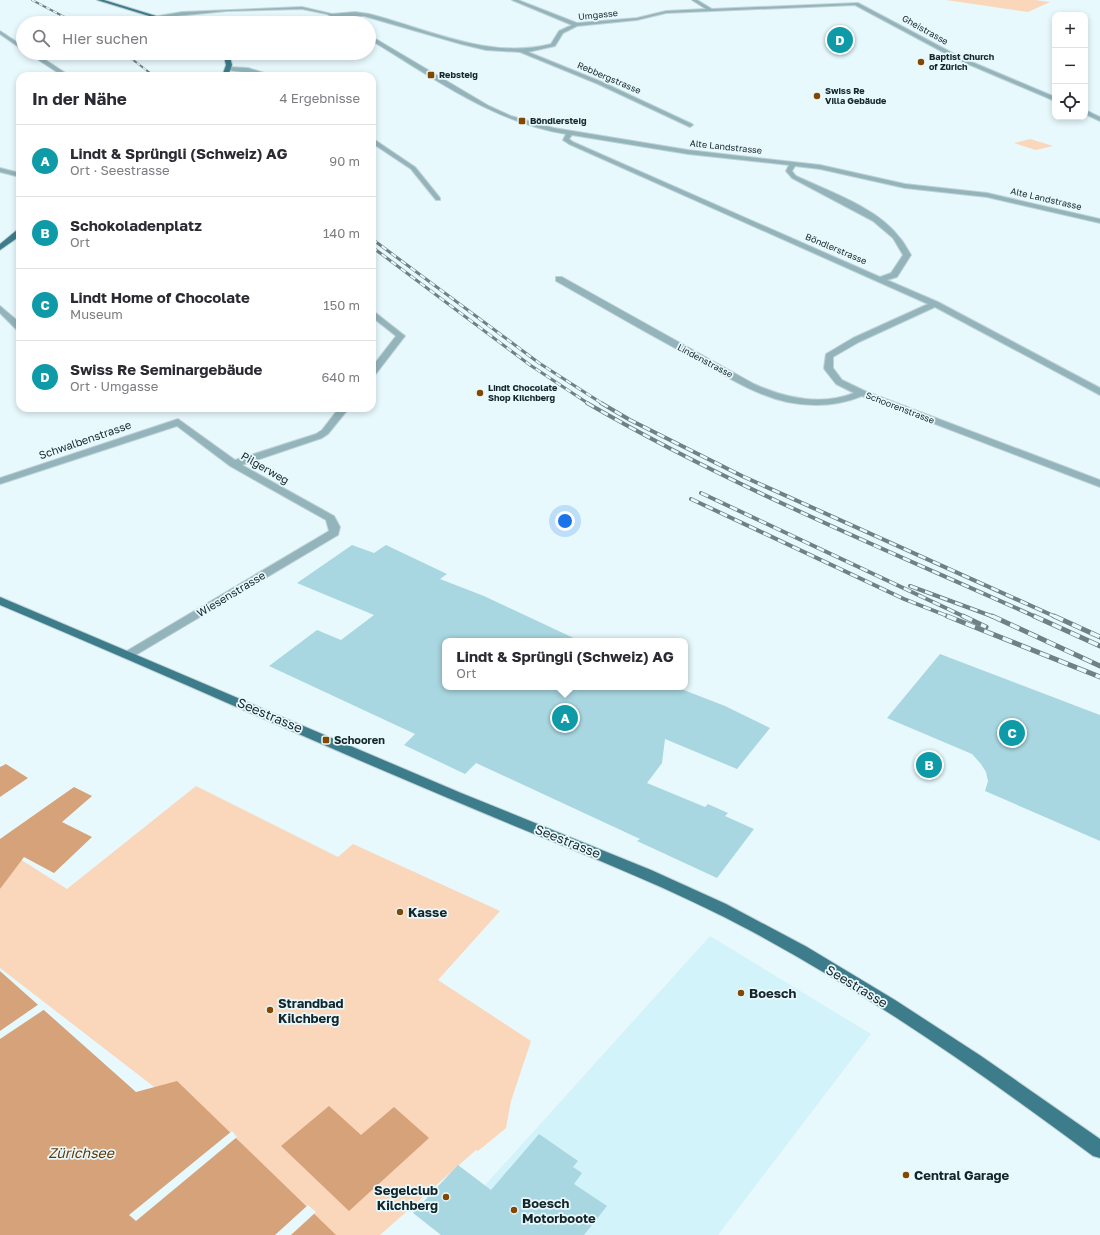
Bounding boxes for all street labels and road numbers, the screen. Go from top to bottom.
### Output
street label: Umgasse [578,7,618,22]
street label: Gheistrasse [900,12,950,47]
street label: Rebbergstrasse [576,59,643,96]
street label: Alte Landstrasse [689,137,763,156]
street label: Alte Landstrasse [1009,185,1083,212]
street label: Böndlerstrasse [804,231,869,266]
street label: Lindenstrasse [676,341,735,380]
street label: Schoorenstrasse [864,389,936,426]
street label: Schwalbenstrasse [37,418,133,461]
street label: Pilgerweg [239,449,292,486]
street label: Wiesenstrasse [194,568,267,619]
street label: Seestrasse [235,694,305,736]
street label: Seestrasse [533,821,603,861]
street label: Seestrasse [823,961,891,1011]

